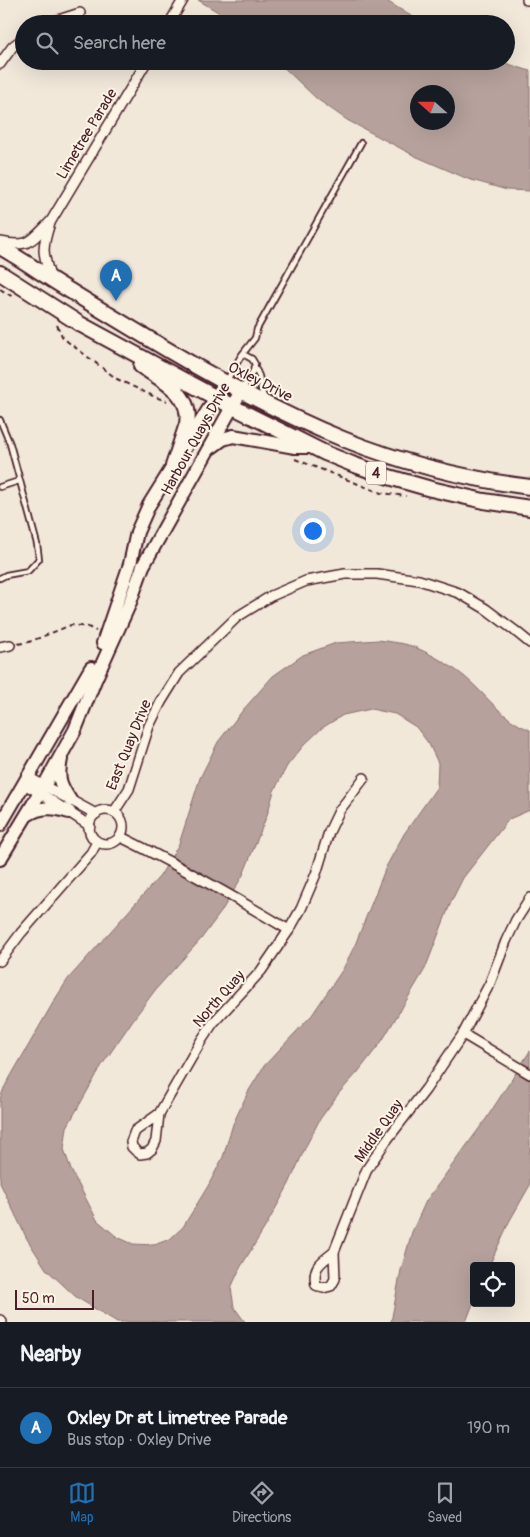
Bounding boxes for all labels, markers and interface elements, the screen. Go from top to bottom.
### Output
search box [15,15,515,70]
icon: search [33,29,61,57]
text: Search here [73,31,166,55]
street label: Limetree Parade [52,85,122,183]
north arrow [410,85,455,130]
pin: A [100,260,132,301]
street label: Oxley Drive [225,358,296,407]
street label: Harbour Quays Drive [157,379,235,498]
road number: 4 [366,462,386,484]
your location [300,518,326,544]
street label: East Quay Drive [102,696,156,793]
street label: North Quay [189,966,250,1032]
street label: Middle Quay [350,1095,408,1166]
map controls [470,1262,515,1307]
button: locate [470,1262,515,1307]
scale bar [15,1287,94,1310]
text: 50 m [22,1290,55,1307]
text: Nearby [20,1341,81,1368]
text: Oxley Dr at Limetree Parade [67,1406,287,1430]
text: A [31,1418,41,1438]
text: 190 m [467,1418,510,1438]
text: Bus stop · Oxley Drive [67,1430,211,1450]
tab: Map [68,1479,96,1526]
tab: Directions [232,1479,291,1526]
tab: Saved [427,1479,462,1526]

